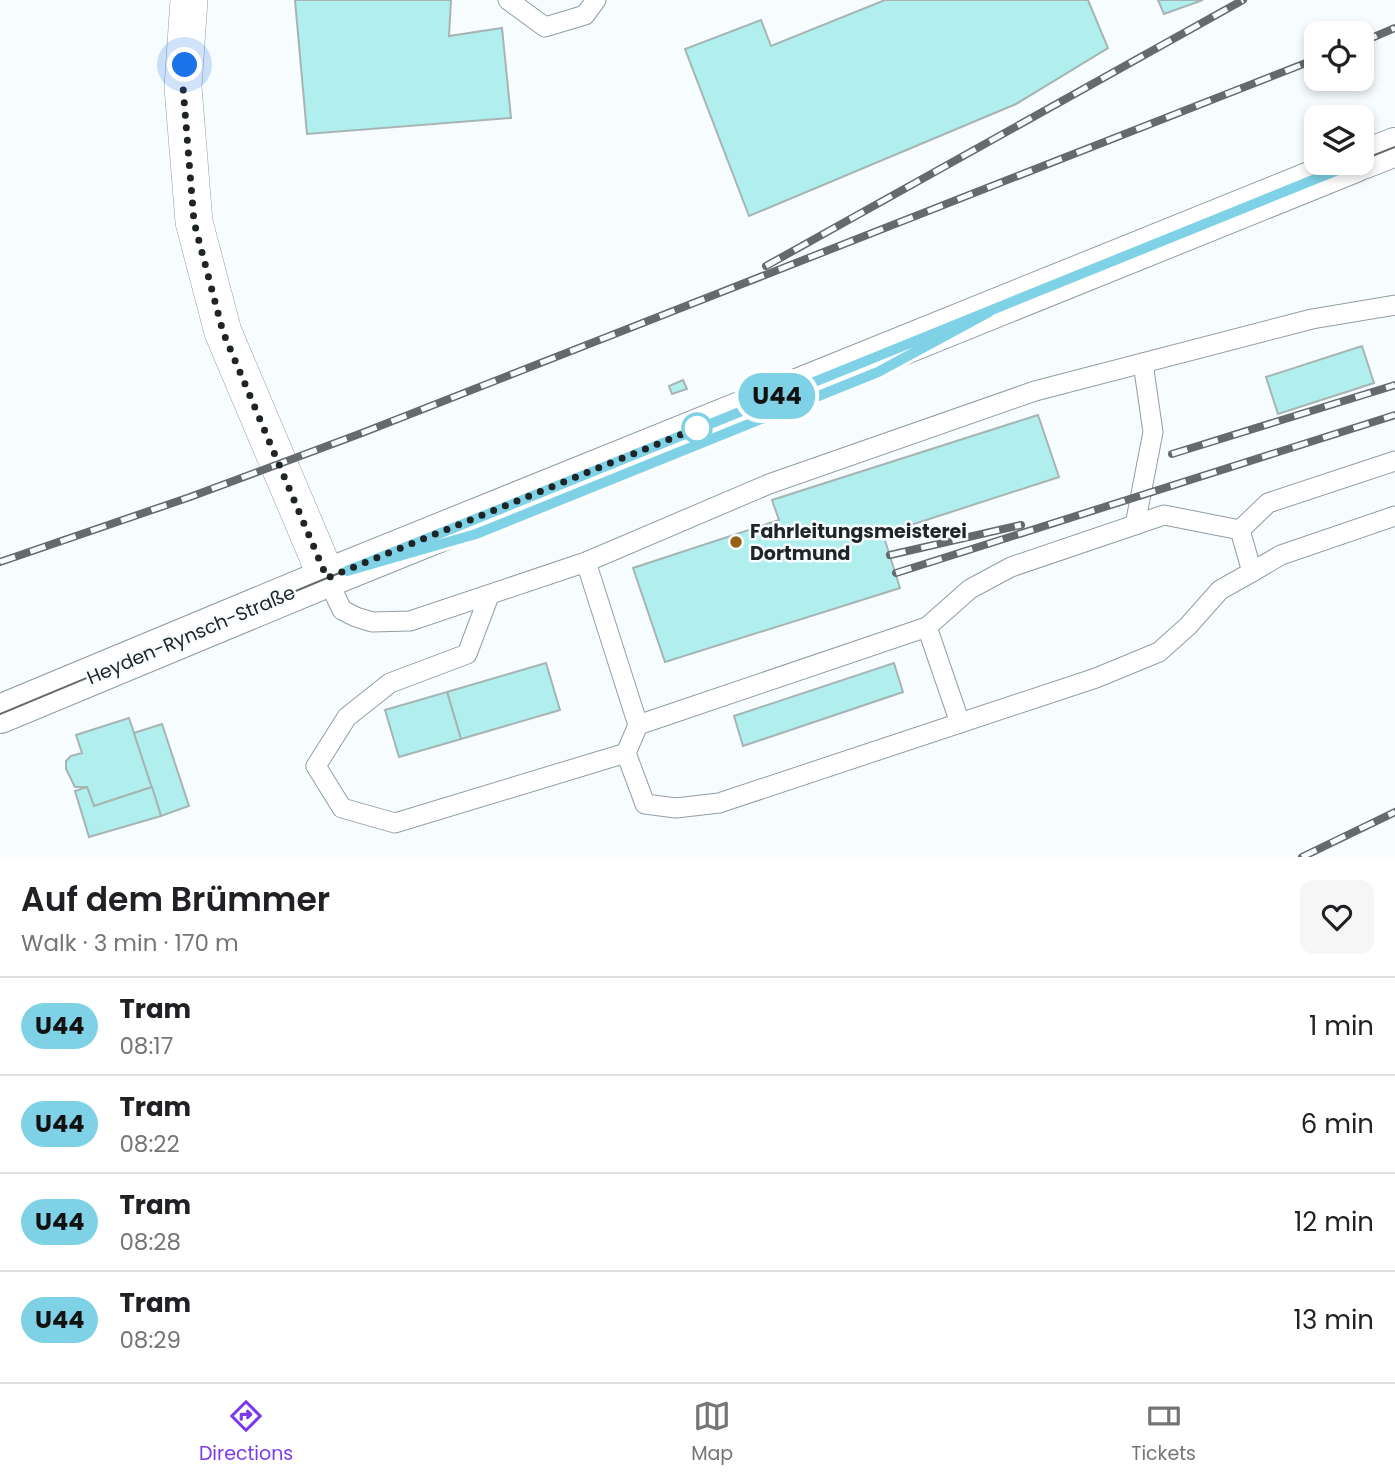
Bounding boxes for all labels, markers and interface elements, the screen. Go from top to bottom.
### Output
map controls [1304,21,1374,175]
button: locate [1304,21,1374,91]
your location [167,47,202,82]
button: layers [1304,105,1374,175]
line badge: U44 [737,373,817,419]
text: U44 [752,379,802,412]
unlabelled marker [682,413,712,443]
place label: Fahrleitungsmeisterei Dortmund [750,518,967,567]
marker: Fahrleitungsmeisterei Dortmund [728,534,744,550]
street label: Heyden-Rynsch-Straße [83,579,299,691]
text: Auf dem Brümmer [21,876,330,923]
button: heart [1300,880,1374,954]
text: Walk · 3 min · 170 m [21,927,239,959]
text: Tram [119,991,191,1027]
text: 1 min [1309,1008,1374,1044]
text: U44 [35,1009,84,1042]
text: 08:17 [119,1030,173,1062]
text: Tram [119,1089,191,1125]
text: 6 min [1301,1106,1374,1142]
text: U44 [35,1107,84,1140]
text: 08:22 [119,1128,180,1160]
text: Tram [119,1187,191,1223]
text: 12 min [1294,1204,1374,1240]
text: U44 [35,1205,84,1238]
text: 08:28 [119,1226,181,1258]
text: Tram [119,1285,191,1321]
text: 13 min [1294,1302,1374,1338]
text: U44 [35,1303,84,1336]
text: 08:29 [119,1324,181,1356]
tab: Directions [199,1397,293,1468]
tab: Map [691,1397,733,1468]
tab: Tickets [1131,1397,1196,1468]

